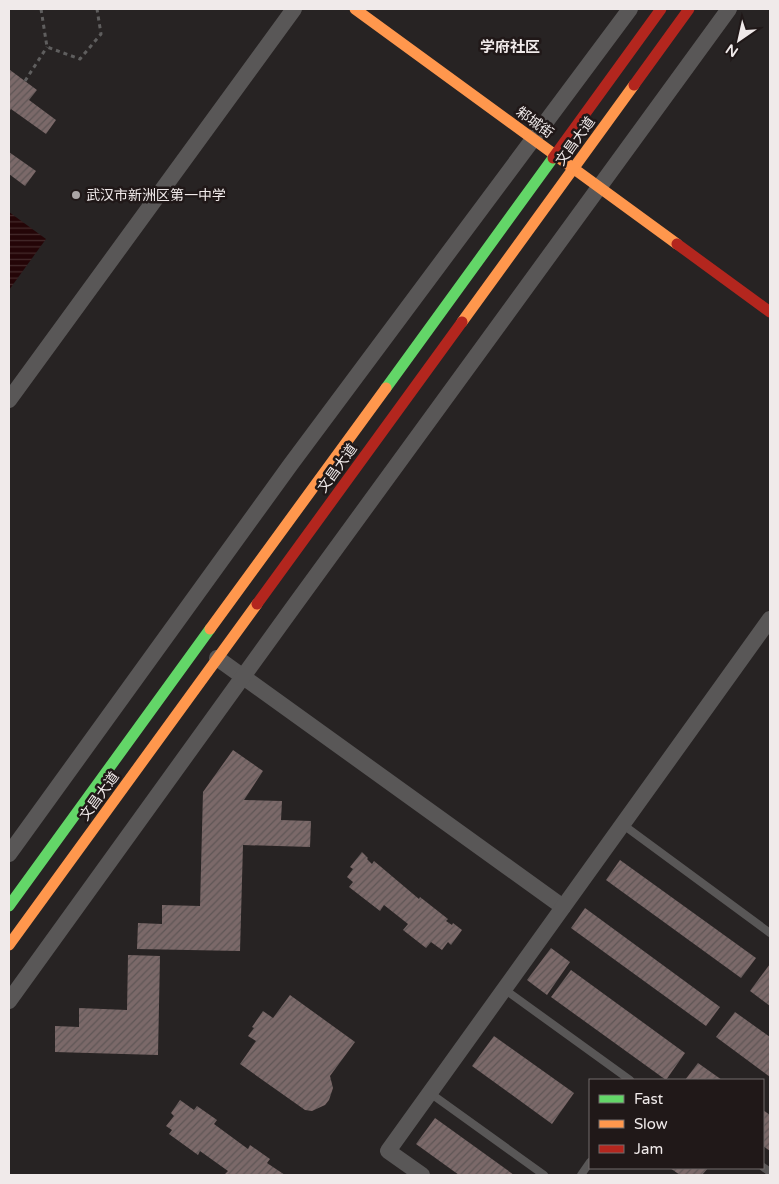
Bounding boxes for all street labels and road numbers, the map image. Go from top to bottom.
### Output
street label: 邾城街 [513,103,557,142]
street label: 文昌大道 [552,114,599,169]
street label: 文昌大道 [314,441,361,496]
street label: 文昌大道 [76,769,123,824]

